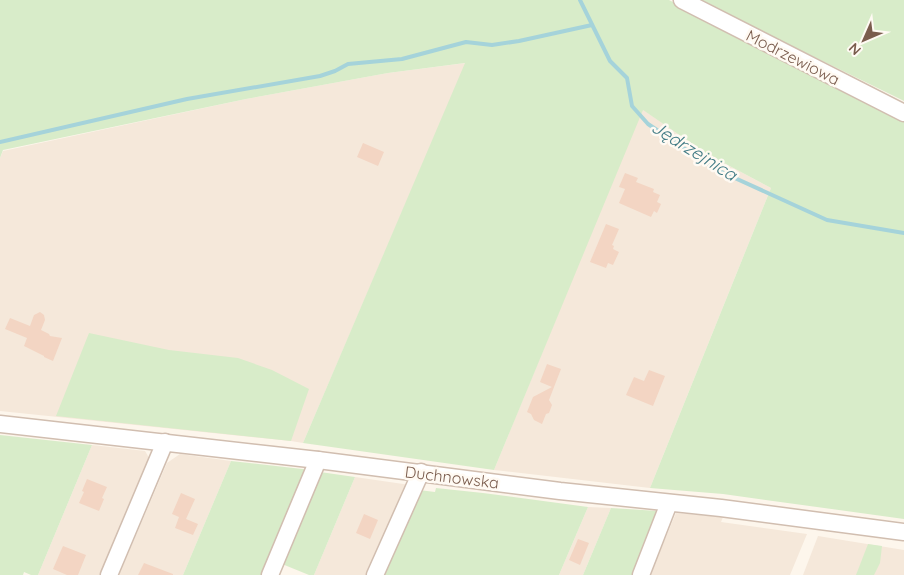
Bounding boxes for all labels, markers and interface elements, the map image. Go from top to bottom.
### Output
north arrow [839,15,889,65]
street label: Modrzewiowa [743,25,843,89]
text: N [845,39,865,59]
water label: Jędrzejnica [647,115,742,186]
street label: Duchnowska [404,461,500,493]

